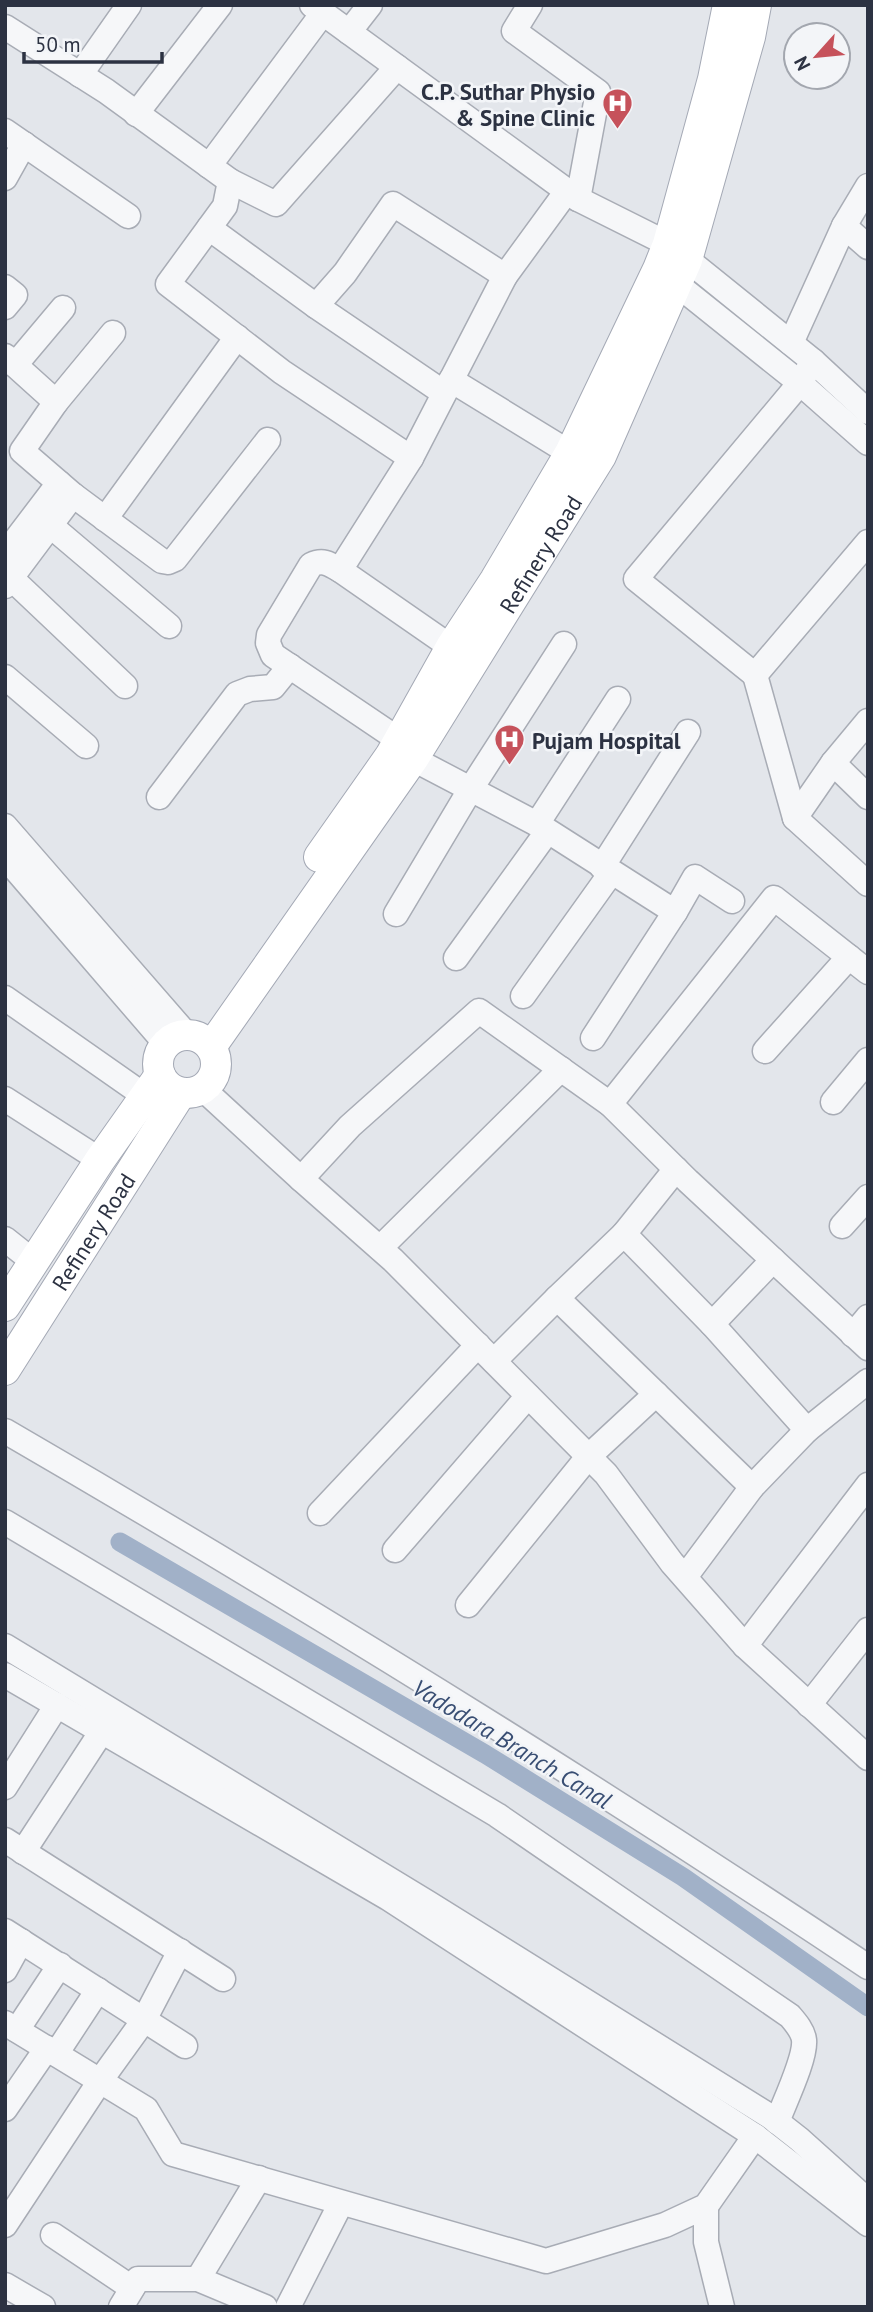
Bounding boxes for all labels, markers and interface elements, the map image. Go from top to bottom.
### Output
scale bar [24,21,163,65]
north arrow [782,21,852,91]
text: 50 m [35,31,81,58]
text: N [788,53,815,75]
place label: C.P. Suthar Physio & Spine Clinic [421,77,595,132]
hospital icon: C.P. Suthar Physio & Spine Clinic [601,87,635,131]
street label: Refinery Road [493,490,588,618]
hospital icon: Pujam Hospital [492,723,526,767]
place label: Pujam Hospital [532,726,681,755]
street label: Refinery Road [45,1167,141,1296]
water label: Vadodara Branch Canal [407,1672,618,1816]

